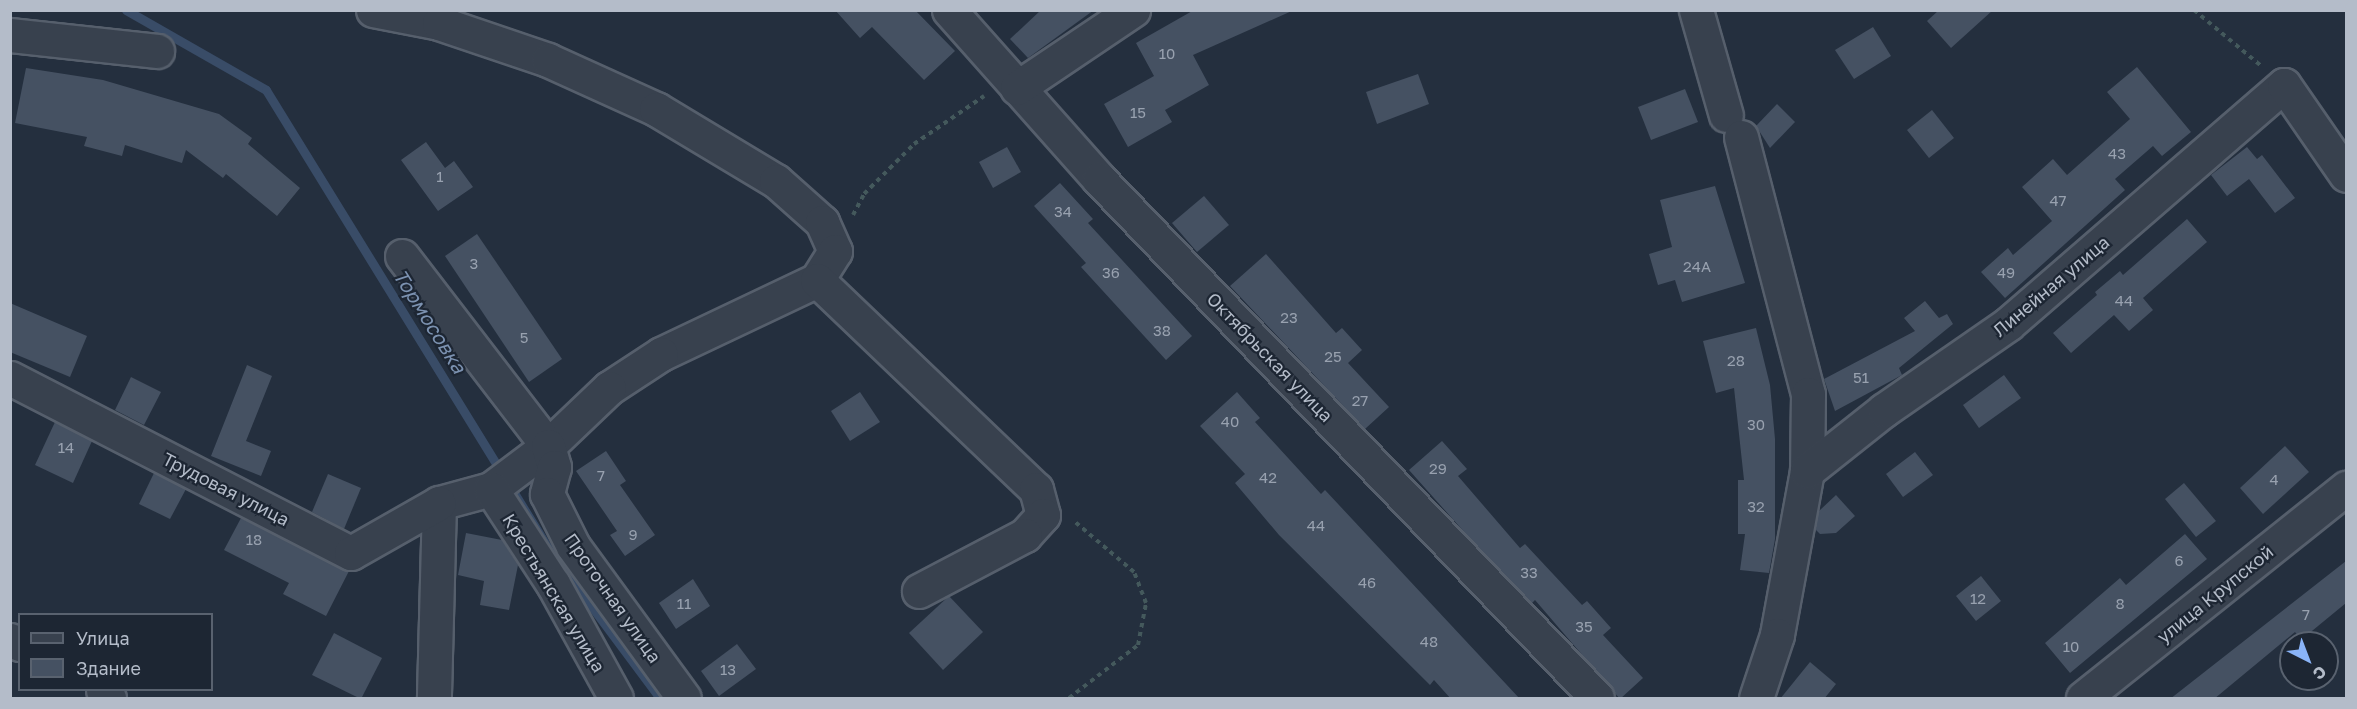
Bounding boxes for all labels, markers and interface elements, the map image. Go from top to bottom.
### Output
house number: 10 [1159,45,1175,63]
house number: 15 [1130,104,1146,122]
house number: 43 [2108,145,2126,163]
house number: 1 [436,168,444,186]
house number: 47 [2049,192,2067,210]
house number: 34 [1054,203,1072,221]
street label: Линейная улица [1989,231,2113,341]
house number: 3 [470,255,478,273]
house number: 24А [1683,258,1711,276]
house number: 36 [1102,264,1120,282]
house number: 49 [1997,264,2015,282]
water label: Тормосовка [389,265,471,377]
street label: Октябрьская улица [1203,288,1337,426]
house number: 44 [2115,292,2133,310]
house number: 23 [1280,309,1298,327]
house number: 38 [1153,322,1171,340]
house number: 5 [520,329,528,347]
house number: 25 [1324,348,1342,366]
house number: 28 [1727,352,1745,370]
house number: 51 [1853,369,1869,387]
house number: 27 [1352,392,1368,410]
house number: 40 [1221,413,1239,431]
house number: 30 [1747,416,1765,434]
house number: 14 [58,439,74,457]
street label: Трудовая улица [159,448,293,530]
house number: 29 [1429,460,1447,478]
house number: 7 [597,467,605,485]
house number: 42 [1259,469,1277,487]
house number: 4 [2269,471,2279,489]
house number: 32 [1747,498,1765,516]
street label: Крестьянская улица [498,510,610,676]
house number: 44 [1307,517,1325,535]
house number: 9 [628,526,638,544]
street label: Проточная улица [560,529,666,667]
house number: 18 [246,531,262,549]
street label: улица Крупской [2153,541,2277,647]
house number: 6 [2174,552,2184,570]
house number: 33 [1520,564,1538,582]
house number: 46 [1358,574,1376,592]
house number: 12 [1970,590,1986,608]
house number: 11 [677,595,691,613]
house number: 8 [2115,595,2125,613]
house number: 7 [2302,606,2310,624]
legend [18,613,213,691]
house number: 35 [1575,618,1593,636]
text: Улица [76,627,130,649]
north arrow [2279,631,2339,691]
house number: 48 [1420,633,1438,651]
house number: 10 [2063,638,2079,656]
text: Здание [76,657,141,679]
house number: 13 [720,661,736,679]
text: С [2309,662,2331,684]

